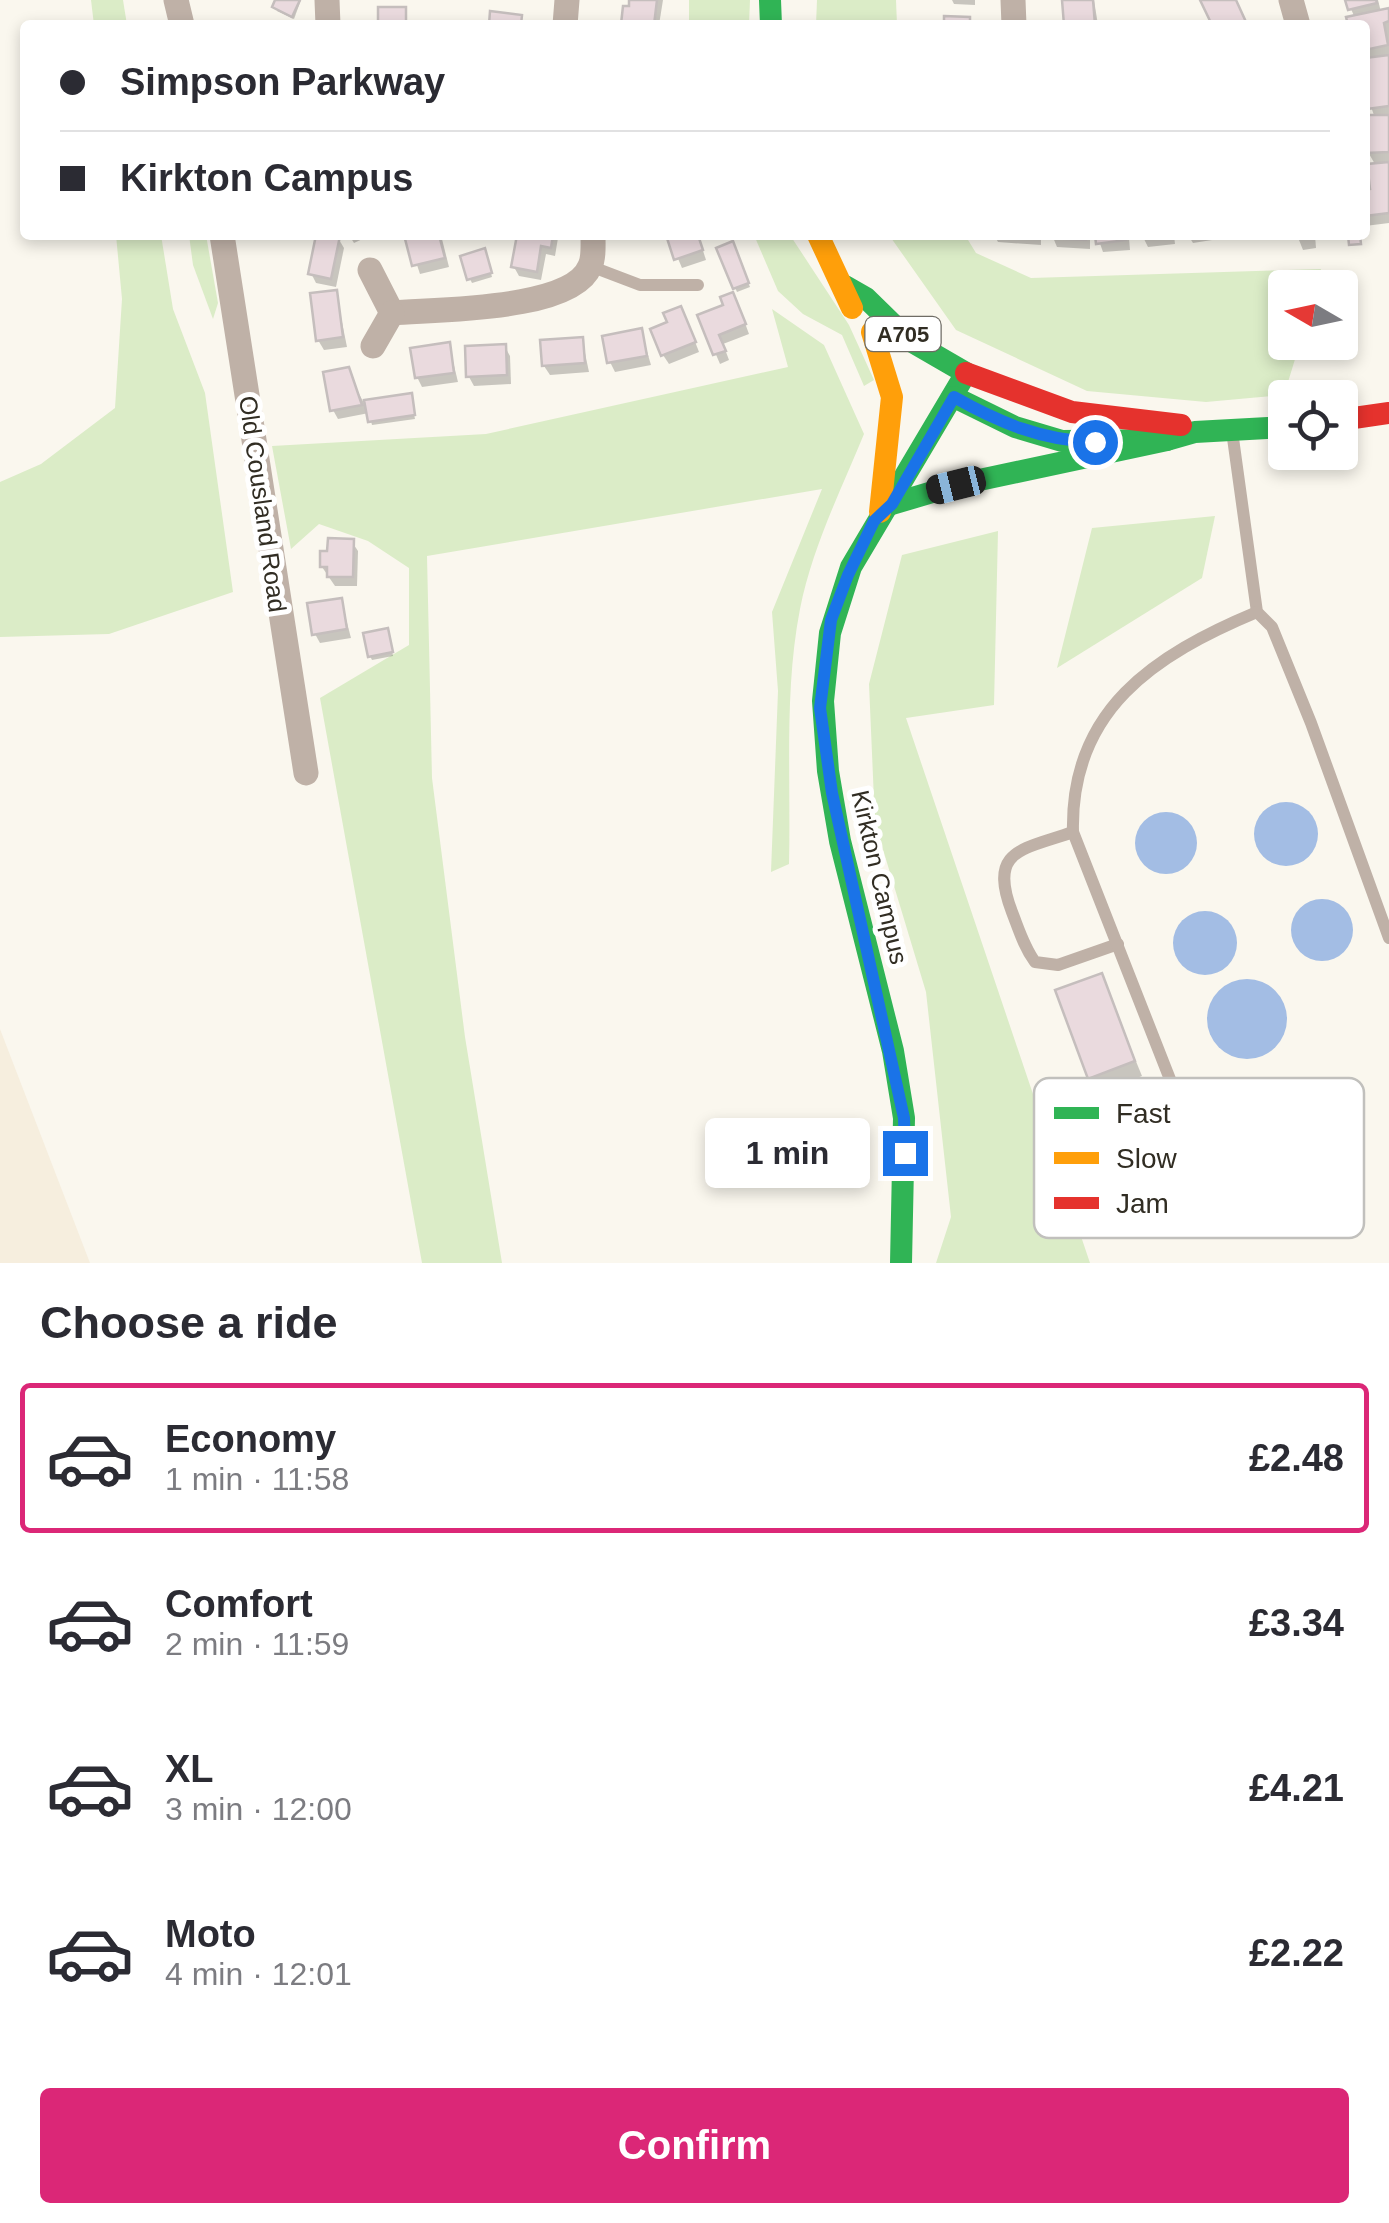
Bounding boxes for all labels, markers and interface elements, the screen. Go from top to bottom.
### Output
text: Simpson Parkway [120,61,445,103]
text: Kirkton Campus [120,157,413,199]
north arrow [1268,270,1358,360]
map controls [1268,270,1358,470]
road number: A705 [866,317,940,351]
button: locate [1268,380,1358,470]
street label: Old Cousland Road [234,394,292,614]
route start [1073,420,1118,465]
car [923,463,989,507]
street label: Kirkton Campus [846,787,914,967]
legend [1034,1078,1364,1238]
text: Fast [1116,1098,1171,1129]
callout: 1 min [705,1118,870,1188]
route end [883,1131,928,1176]
text: 1 min [746,1135,829,1171]
text: Slow [1116,1143,1177,1174]
text: Jam [1116,1188,1169,1219]
text: Choose a ride [40,1297,338,1348]
icon: car [45,1413,135,1503]
text: Economy [165,1418,336,1460]
text: £2.48 [1249,1437,1344,1479]
text: 1 min · 11:58 [165,1461,349,1497]
icon: car [45,1578,135,1668]
text: Comfort [165,1583,313,1625]
text: £3.34 [1249,1602,1344,1644]
text: 2 min · 11:59 [165,1626,349,1662]
icon: car [45,1743,135,1833]
text: XL [165,1748,214,1790]
text: £4.21 [1249,1767,1344,1809]
text: 3 min · 12:00 [165,1791,352,1827]
icon: car [45,1908,135,1998]
text: Moto [165,1913,256,1955]
text: £2.22 [1249,1932,1344,1974]
text: 4 min · 12:01 [165,1956,352,1992]
button: Confirm [40,2088,1349,2203]

